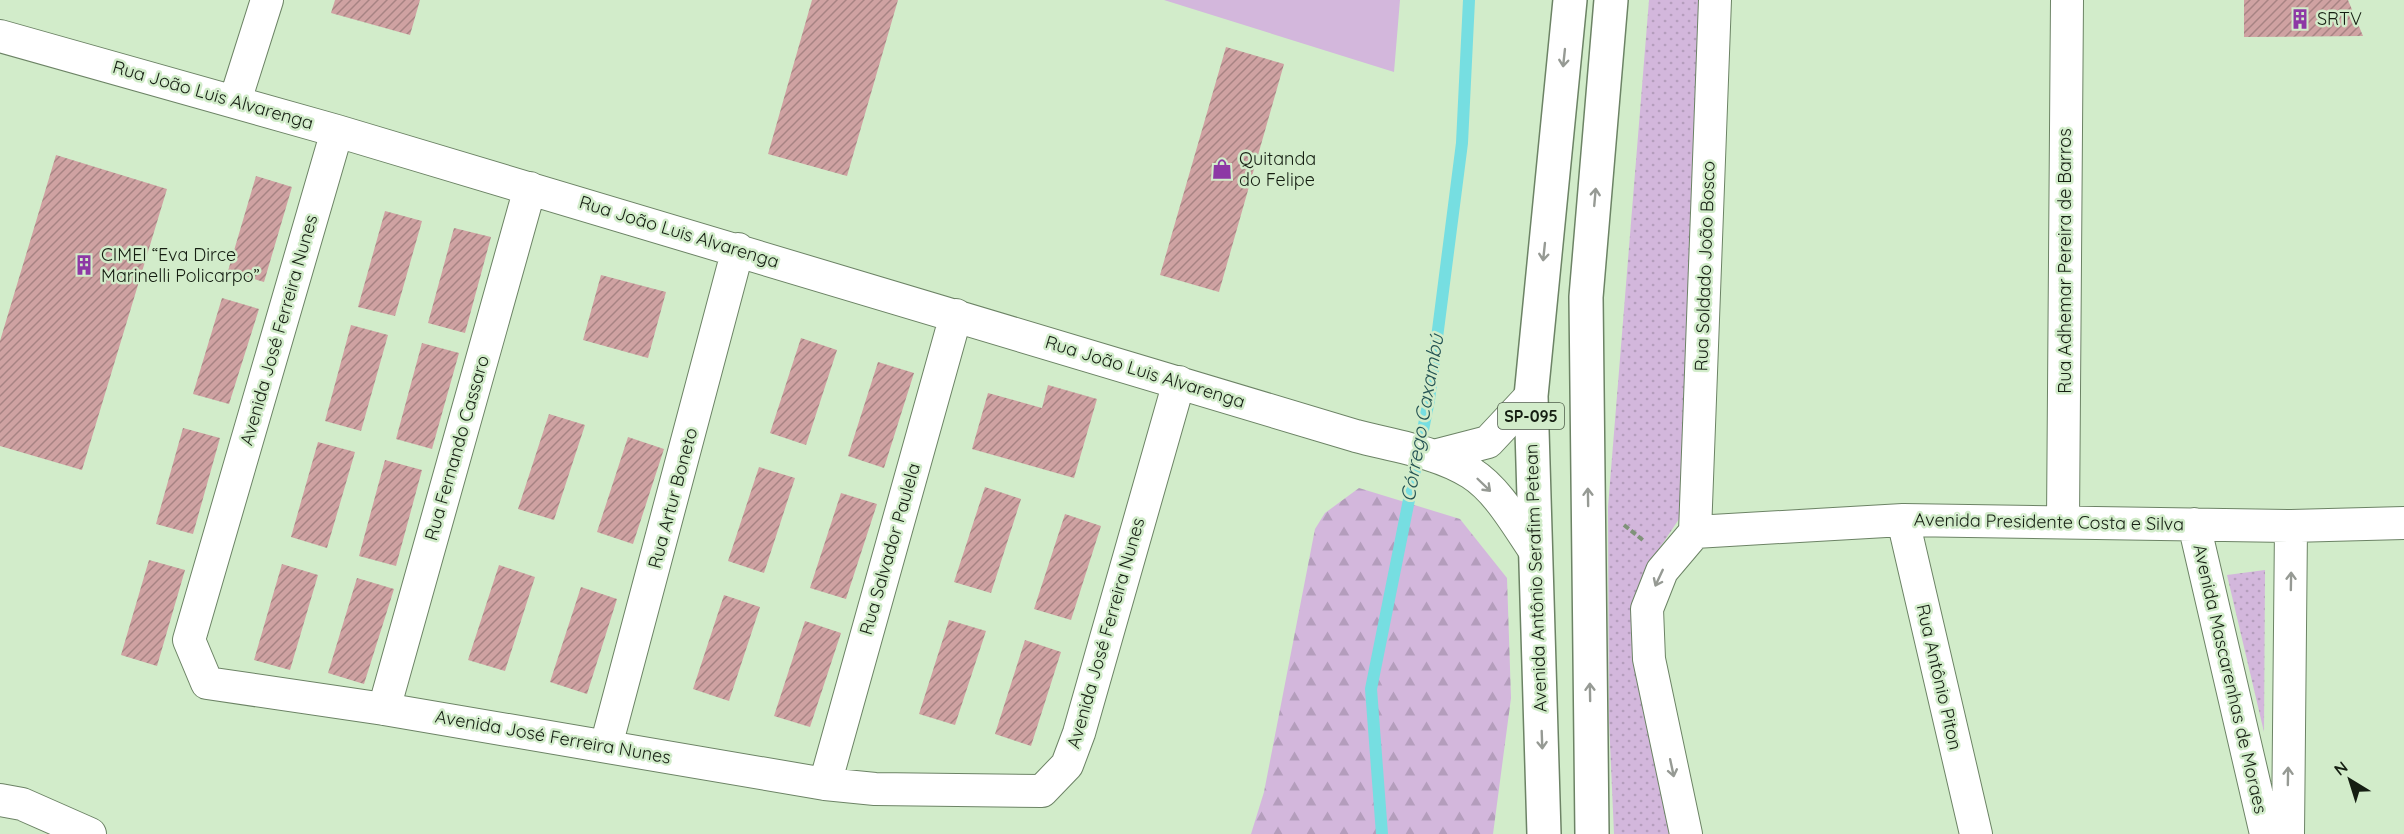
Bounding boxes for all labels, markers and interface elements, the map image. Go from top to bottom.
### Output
building icon: SRTV [2288,7,2312,31]
place label: SRTV [2317,7,2362,30]
one-way arrow [1558,48,1569,68]
street label: Rua João Luis Alvarenga [110,55,316,134]
street label: Rua Adhemar Pereira de Barros [2053,128,2076,394]
place label: Quitanda do Felipe [1239,147,1316,191]
shop icon: Quitanda do Felipe [1210,157,1234,181]
street label: Rua Soldado João Bosco [1689,160,1720,372]
one-way arrow [1589,187,1600,207]
street label: Rua João Luis Alvarenga [576,190,782,273]
street label: Avenida José Ferreira Nunes [235,212,322,448]
one-way arrow [1538,242,1549,262]
place label: CIMEI “Eva Dirce Marinelli Policarpo” [101,243,260,287]
building icon: CIMEI “Eva Dirce Marinelli Policarpo” [72,253,96,277]
street label: Rua João Luis Alvarenga [1042,330,1248,413]
water label: Córrego Caxambú [1394,331,1449,504]
street label: Rua Fernando Cassaro [419,353,494,543]
road number: SP-095 [1498,403,1564,429]
street label: Rua Artur Boneto [643,425,702,571]
street label: Avenida Antônio Serafim Petean [1519,443,1552,713]
street label: Rua Salvador Paulela [854,460,925,637]
one-way arrow [1476,478,1491,492]
one-way arrow [1582,487,1594,507]
street label: Avenida Presidente Costa e Silva [1914,508,2184,535]
street label: Avenida José Ferreira Nunes [1062,515,1149,751]
street label: Avenida Mascarenhas de Moraes [2188,542,2273,816]
one-way arrow [1653,569,1665,587]
one-way arrow [2285,571,2297,591]
street label: Rua Antônio Piton [1912,602,1967,752]
one-way arrow [1584,682,1596,702]
street label: Avenida José Ferreira Nunes [433,704,673,769]
one-way arrow [1536,730,1547,750]
north arrow [2320,750,2380,810]
text: N [2330,757,2352,780]
one-way arrow [1667,758,1678,777]
one-way arrow [2283,766,2294,786]

